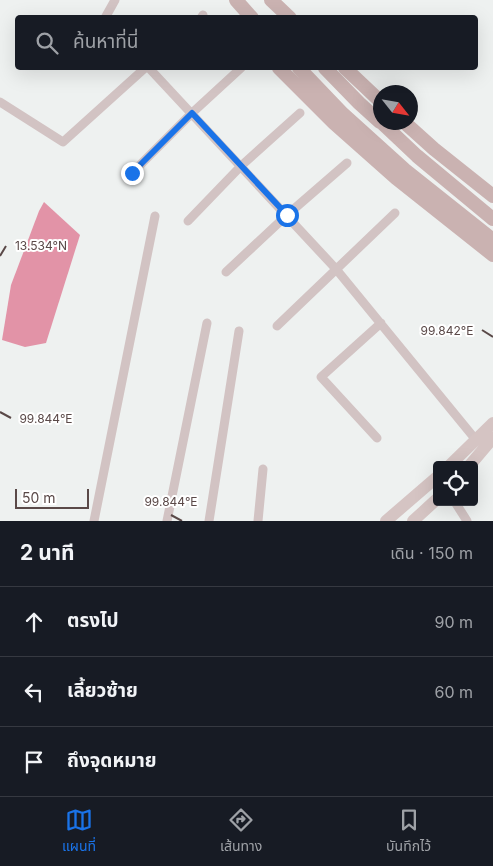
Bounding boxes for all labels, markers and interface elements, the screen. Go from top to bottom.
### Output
search box [15,15,478,70]
icon: search [33,29,61,57]
text: ค้นหาที่นี่ [73,30,138,53]
north arrow [373,85,418,130]
route end [121,162,144,185]
route start [276,204,299,227]
text: 13.534°N [15,238,67,253]
text: 99.842°E [421,323,473,338]
text: 99.844°E [19,411,73,426]
map controls [433,461,478,506]
button: locate [433,461,478,506]
scale bar [15,486,89,509]
text: 50 m [22,489,56,506]
text: 99.844°E [144,494,198,509]
text: 2 นาที [20,540,74,565]
text: เดิน · 150 m [390,543,473,563]
icon: ahead [20,608,48,636]
text: ตรงไป [67,609,119,632]
text: 90 m [434,612,473,632]
icon: left [20,678,48,706]
text: เลี้ยวซ้าย [67,679,138,702]
text: 60 m [434,682,473,702]
icon: arrive [20,748,48,776]
text: ถึงจุดหมาย [67,749,157,772]
tab: แผนที่ [62,806,96,857]
tab: เส้นทาง [220,806,262,857]
tab: บันทึกไว้ [386,806,431,857]

